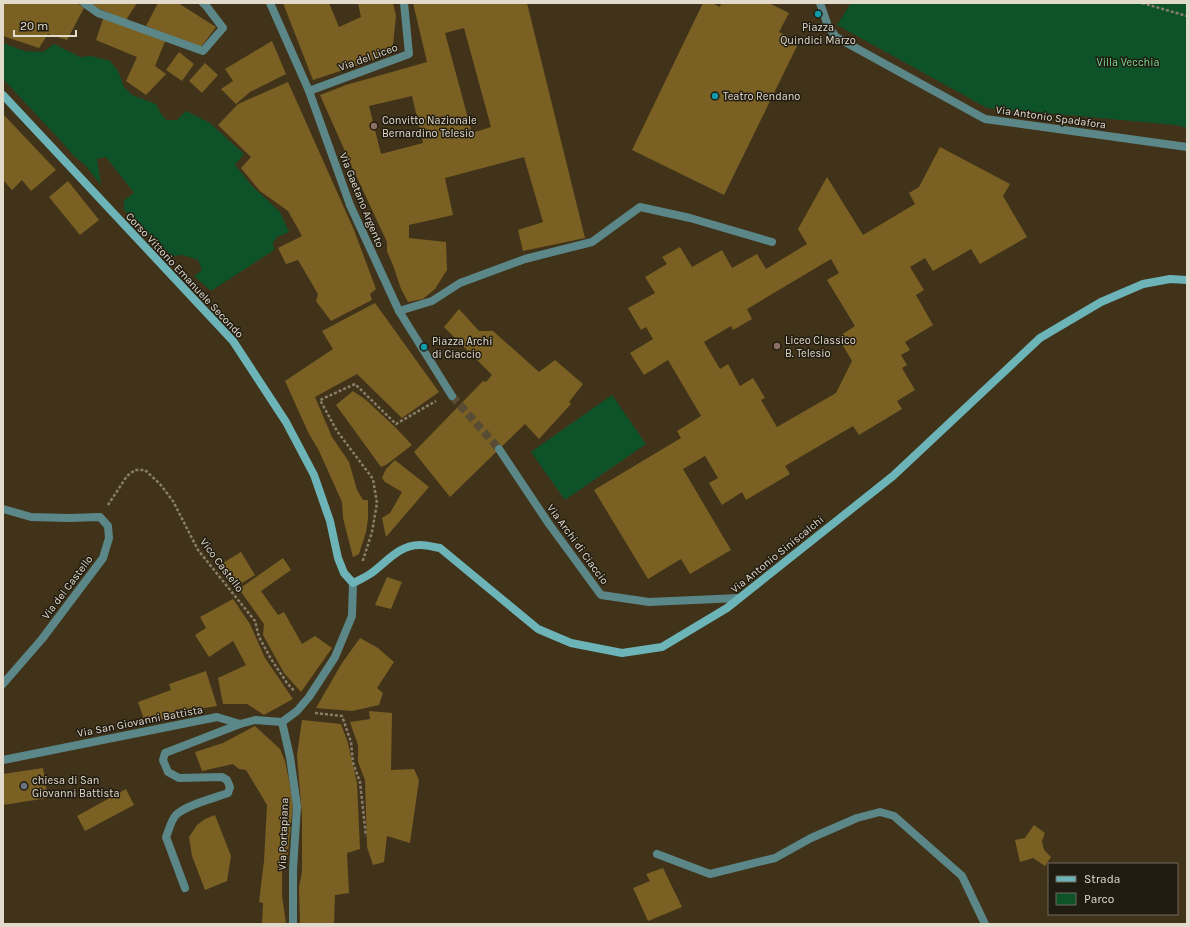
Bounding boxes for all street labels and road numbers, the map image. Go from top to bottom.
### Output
street label: Via del Liceo [337,41,399,74]
street label: Via Antonio Spadafora [995,103,1107,132]
street label: Via Gaetano Argento [337,151,387,250]
street label: Corso Vittorio Emanuele Secondo [123,210,246,341]
street label: Via Archi di Ciaccio [544,502,611,587]
street label: Via Antonio Siniscalchi [728,513,826,596]
street label: Vico Castello [197,536,246,595]
street label: Via del Castello [39,553,96,622]
street label: Via San Giovanni Battista [76,703,204,740]
street label: Via Portapiana [276,797,291,871]

